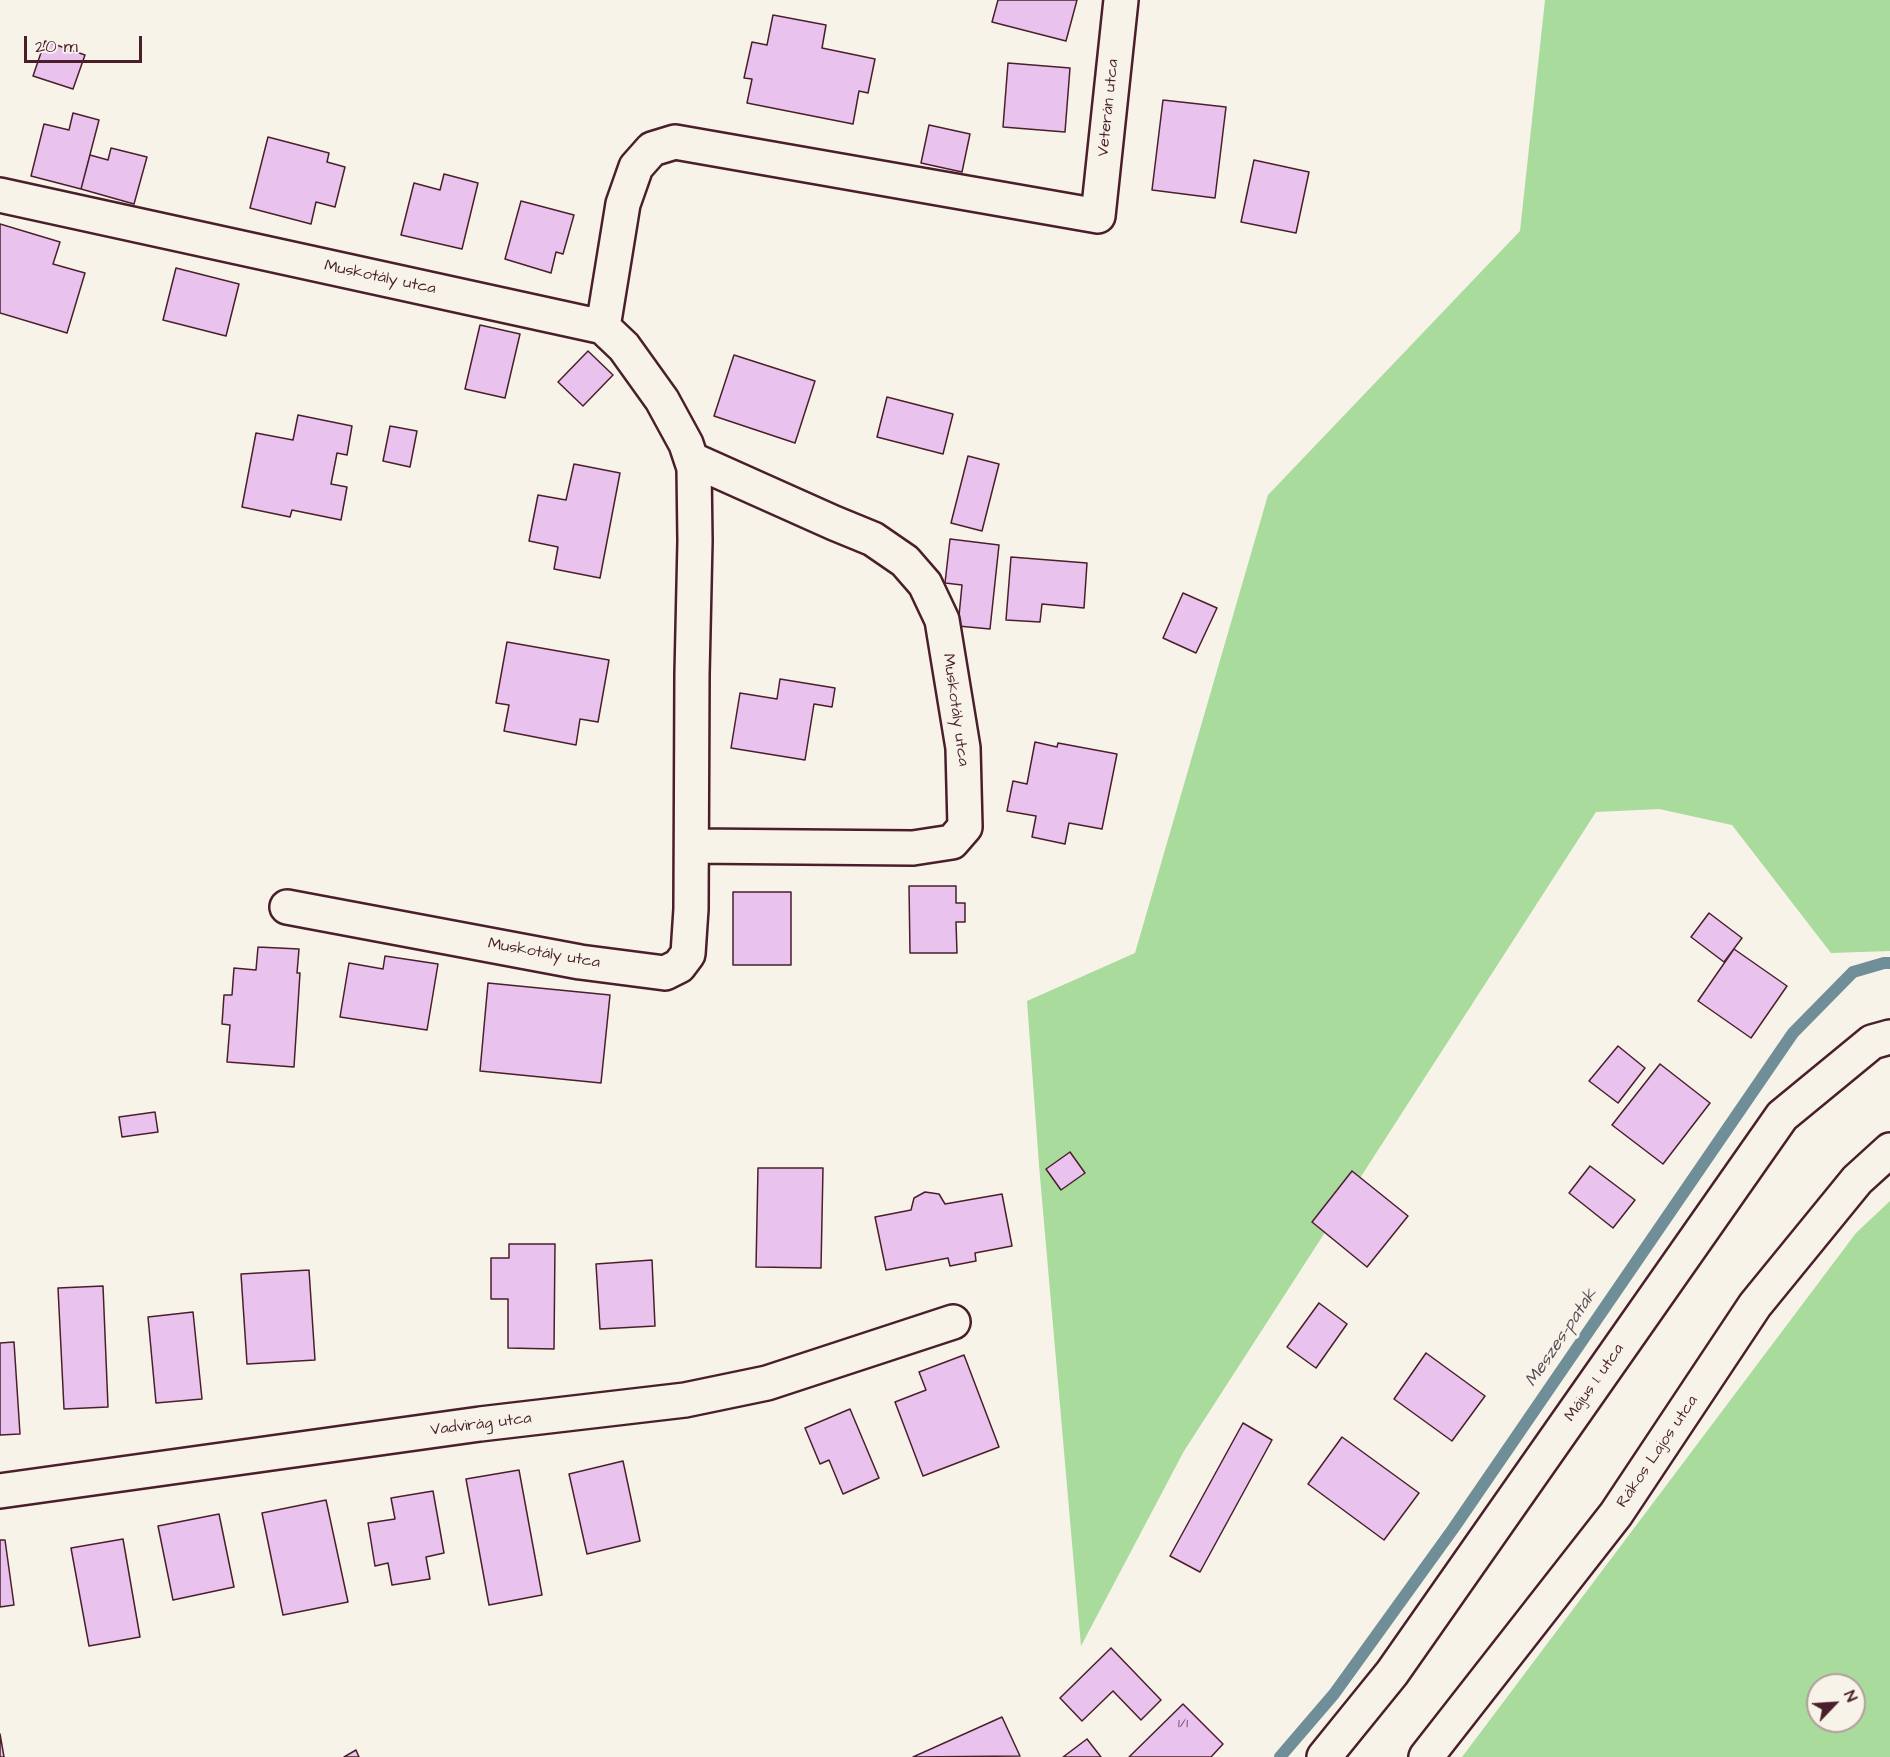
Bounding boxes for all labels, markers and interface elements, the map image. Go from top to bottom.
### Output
scale bar [27,24,146,62]
text: 20 m [35,34,78,59]
street label: Veterán utca [1094,58,1124,158]
street label: Muskotály utca [323,257,437,299]
street label: Muskotály utca [938,653,972,767]
street label: Muskotály utca [486,935,602,973]
water label: Meszes-patak [1521,1285,1603,1391]
street label: Május 1. utca [1561,1340,1629,1426]
street label: Rákos Lajos utca [1613,1392,1703,1512]
street label: Vadvirág utca [429,1409,533,1441]
north arrow [1806,1673,1866,1733]
text: N [1838,1687,1863,1705]
house number: 1/1 [1178,1716,1188,1732]

